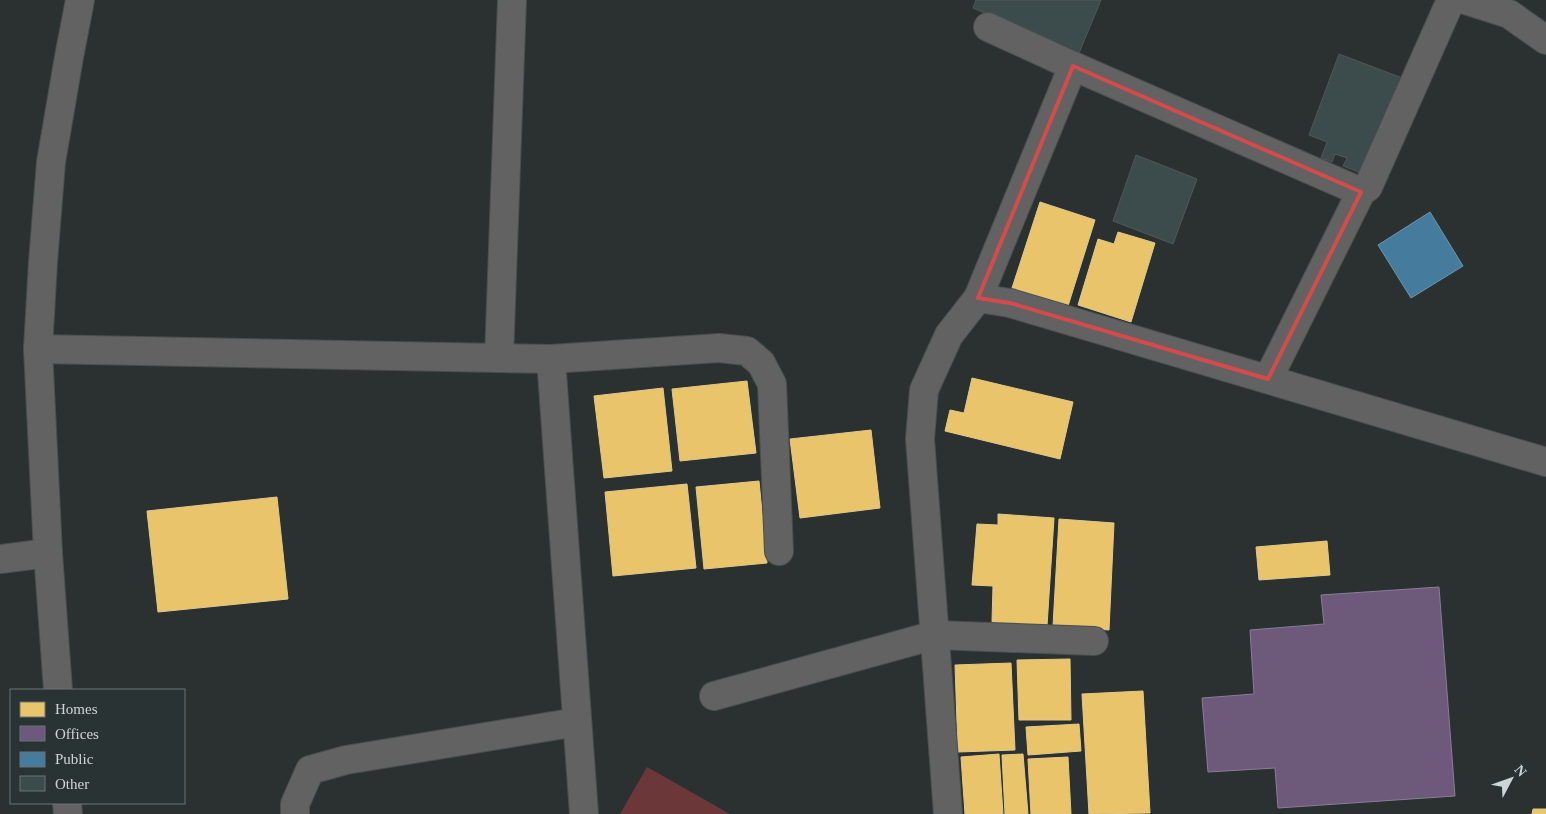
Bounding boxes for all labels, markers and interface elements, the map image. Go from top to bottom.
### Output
legend [10,689,185,804]
text: Homes [55,701,98,717]
text: Offices [55,726,99,742]
text: Public [55,751,94,767]
north arrow [1486,754,1536,804]
text: N [1511,762,1529,780]
text: Other [55,776,89,792]

